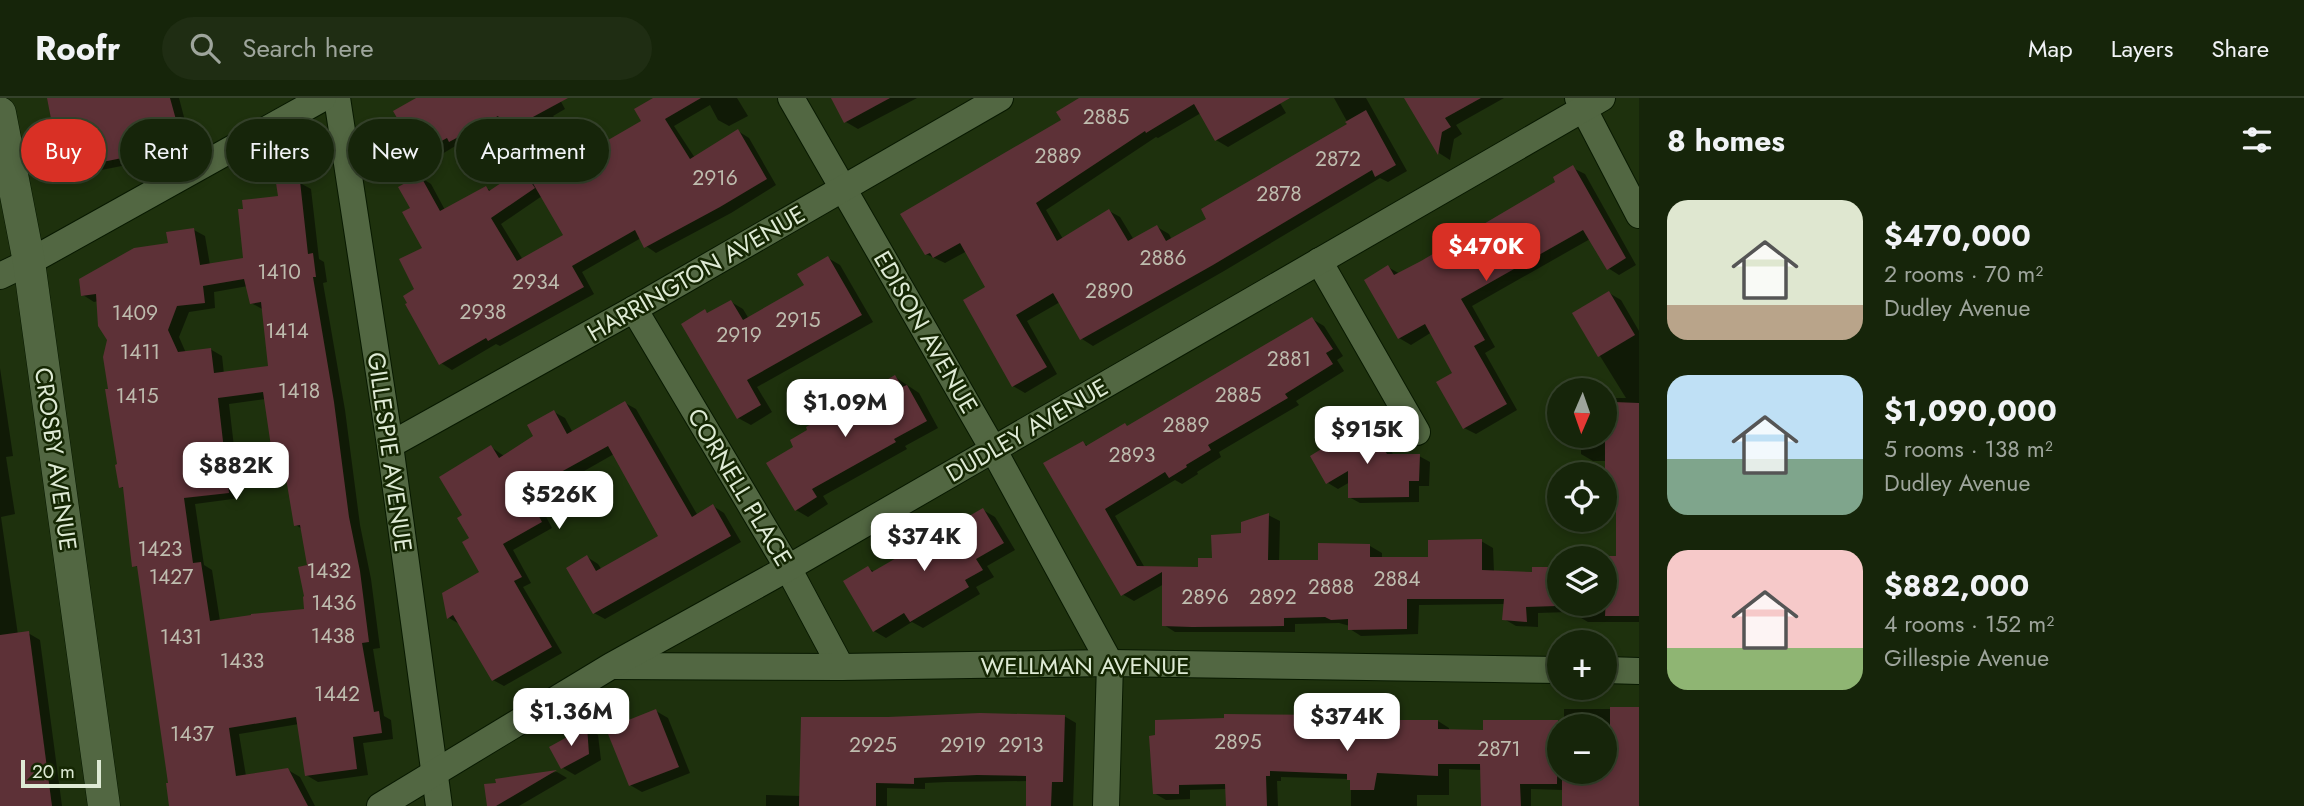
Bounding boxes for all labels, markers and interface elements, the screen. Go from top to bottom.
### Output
search box [162,17,652,80]
text: Roofr [35,25,120,72]
icon: search [186,29,224,67]
text: Search here [242,29,374,67]
text: Map [2028,31,2073,66]
text: Layers [2111,31,2173,66]
text: Share [2211,31,2269,66]
house number: 2885 [1083,102,1129,132]
chip: Buy [21,119,106,182]
chip: Rent [120,119,212,182]
chip: Filters [226,119,334,182]
chip: New [348,119,442,182]
chip: Apartment [456,119,609,182]
text: 8 homes [1667,119,1785,162]
icon: filters [2238,121,2276,159]
house number: 2889 [1035,141,1081,171]
house number: 2872 [1315,144,1361,174]
house number: 2916 [692,163,738,193]
house number: 2878 [1256,179,1302,209]
street label: HARRINGTON AVENUE [581,196,811,350]
text: $470,000 [1884,214,2031,257]
pin: $470K [1437,223,1535,283]
icon: home [1723,228,1807,312]
text: $470K [1448,229,1524,263]
house number: 2886 [1140,243,1186,273]
street label: EDISON AVENUE [865,244,987,420]
house number: 1410 [257,257,301,287]
text: 2 rooms · 70 m² [1884,257,2043,291]
house number: 2934 [512,267,560,297]
house number: 2890 [1085,276,1133,306]
text: Dudley Avenue [1884,291,2030,325]
house number: 2938 [460,297,506,327]
house number: 1409 [112,298,158,328]
house number: 2915 [775,305,821,335]
house number: 1414 [265,316,309,346]
house number: 2919 [716,320,762,350]
house number: 1411 [120,337,160,367]
house number: 2881 [1267,344,1311,374]
street label: GILLESPIE AVENUE [359,350,421,554]
street label: CROSBY AVENUE [26,365,86,553]
street label: DUDLEY AVENUE [940,369,1114,491]
house number: 1418 [278,376,320,406]
north arrow [1547,378,1617,448]
map controls [1547,378,1617,784]
pin: $1.09M [788,380,902,439]
house number: 2885 [1215,380,1261,410]
house number: 1415 [116,381,159,411]
text: $1.09M [803,385,887,419]
text: $1,090,000 [1884,389,2057,432]
street label: CORNELL PLACE [679,401,801,573]
icon: home [1723,403,1807,487]
pin: $915K [1318,406,1416,466]
house number: 2889 [1163,410,1209,440]
text: $915K [1331,412,1403,446]
text: 5 rooms · 138 m² [1884,432,2053,466]
house number: 2893 [1109,440,1155,470]
pin: $882K [187,442,285,502]
text: $882K [199,448,273,482]
button: locate [1547,462,1617,532]
text: Dudley Avenue [1884,466,2030,500]
pin: $526K [510,472,608,531]
text: $526K [521,477,597,511]
pin: $374K [875,514,973,573]
text: $374K [887,519,961,553]
house number: 1423 [137,534,183,564]
button: layers [1547,546,1617,616]
house number: 1432 [306,556,352,586]
house number: 1427 [149,562,193,592]
house number: 2884 [1373,564,1421,594]
text: $882,000 [1884,564,2029,607]
house number: 2888 [1308,572,1354,602]
icon: home [1723,578,1807,662]
house number: 2896 [1181,582,1229,612]
house number: 2892 [1249,582,1297,612]
house number: 1436 [311,588,357,618]
text: 4 rooms · 152 m² [1884,607,2054,641]
house number: 1438 [311,621,355,651]
house number: 1431 [160,622,202,652]
button: + [1547,630,1617,700]
text: Gillespie Avenue [1884,641,2049,675]
house number: 1433 [220,646,264,676]
street label: WELLMAN AVENUE [981,648,1189,683]
house number: 1442 [314,679,360,709]
pin: $1.36M [514,688,628,748]
text: $1.36M [529,694,613,728]
pin: $374K [1298,694,1396,753]
text: $374K [1310,699,1384,733]
button: − [1547,714,1617,784]
house number: 1437 [170,719,214,749]
house number: 2895 [1214,727,1262,757]
house number: 2925 [849,730,897,760]
house number: 2919 [940,730,986,760]
house number: 2913 [999,730,1043,760]
house number: 2871 [1477,734,1521,764]
scale bar [21,757,102,789]
text: 20 m [32,758,75,785]

